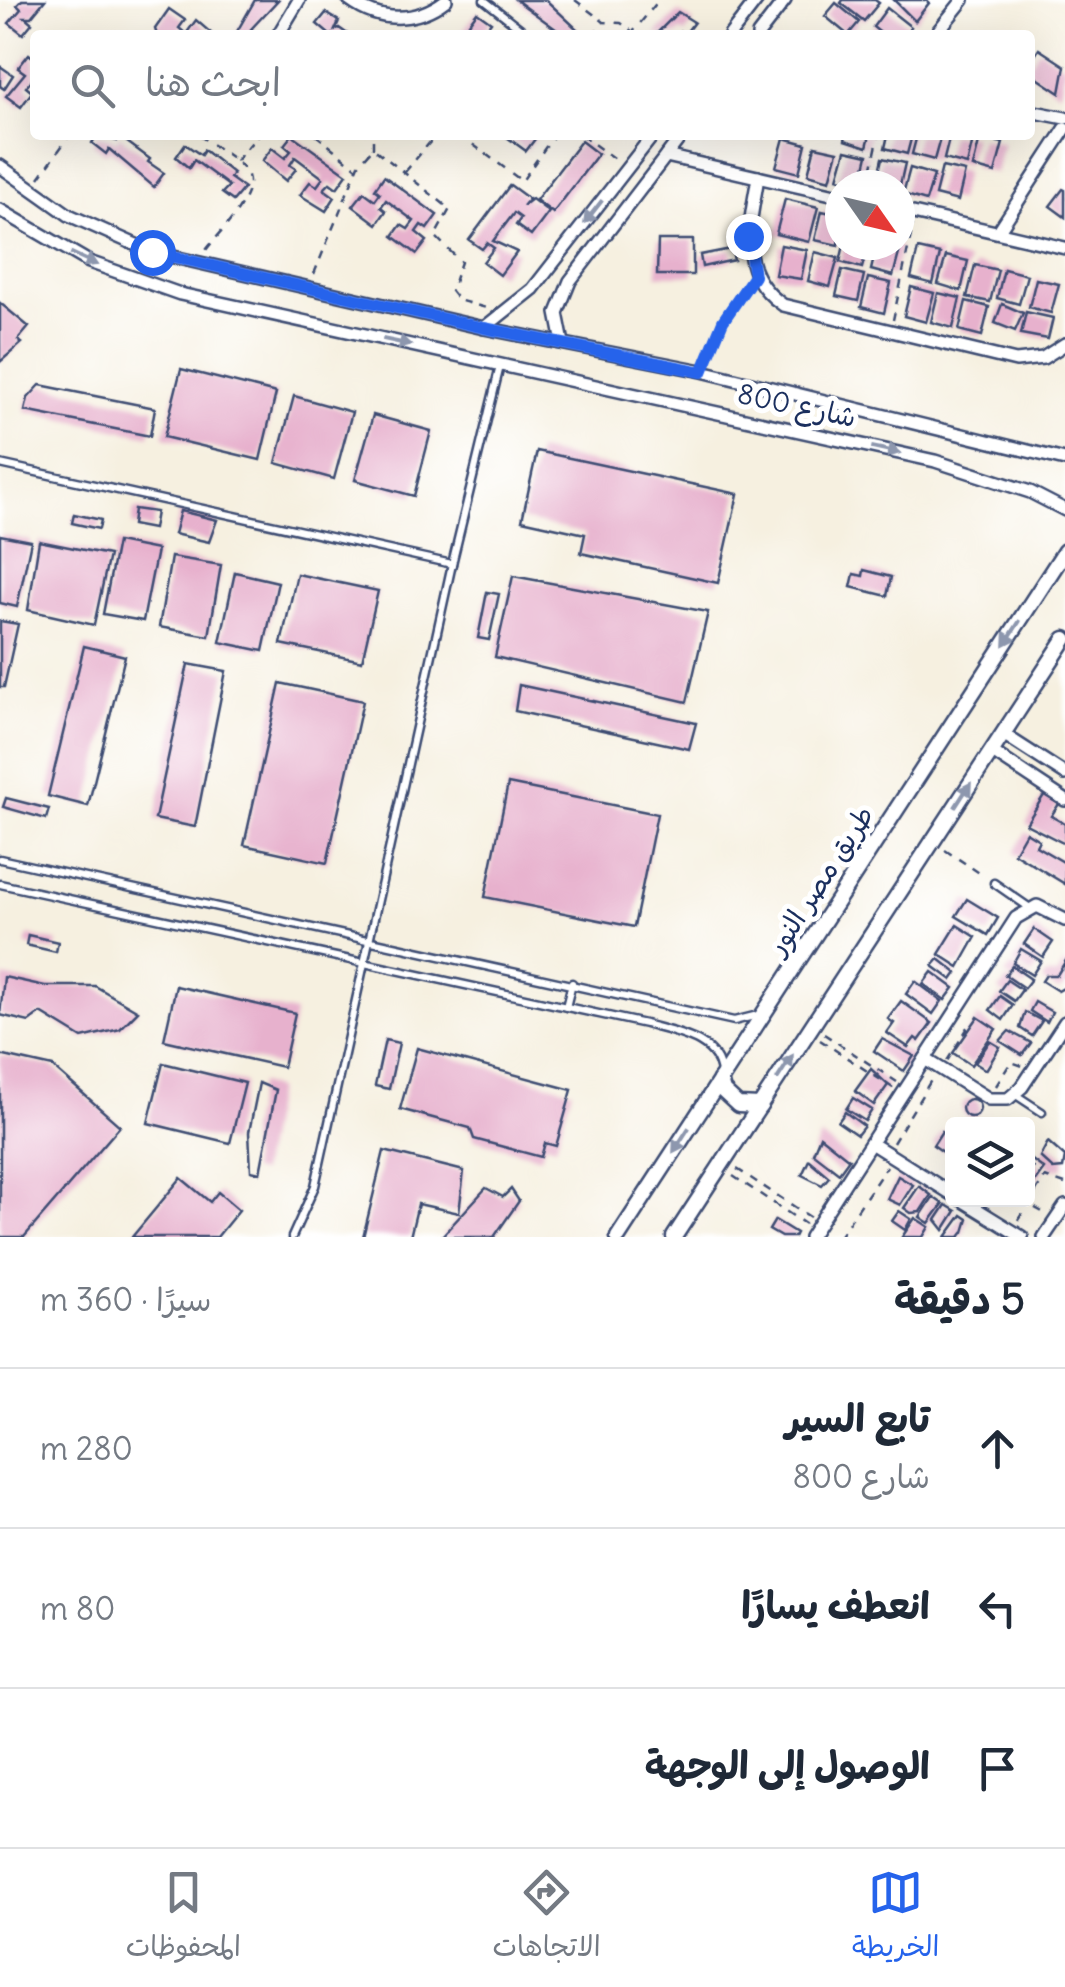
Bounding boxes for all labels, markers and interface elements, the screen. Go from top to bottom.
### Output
search box [30,30,1035,140]
icon: search [65,58,120,113]
text: ابحث هنا [145,59,281,106]
north arrow [825,170,915,260]
one-way arrow [583,199,604,225]
route end [726,214,772,260]
route start [130,230,176,276]
one-way arrow [70,251,99,268]
one-way arrow [382,335,413,350]
street label: شارع 800 [734,375,860,437]
one-way arrow [870,443,901,458]
one-way arrow [1003,619,1021,647]
one-way arrow [953,782,971,809]
street label: طريق مصر النور [757,799,882,964]
one-way arrow [775,1054,793,1081]
map controls [945,1117,1035,1207]
button: layers [945,1117,1035,1207]
one-way arrow [673,1126,691,1154]
text: 5 دقيقة [894,1273,1025,1325]
text: سيرًا · 360 m [40,1279,211,1320]
text: تابع السير [786,1395,930,1442]
icon: ahead [970,1421,1025,1476]
text: 280 m [40,1428,133,1469]
text: شارع 800 [793,1456,930,1497]
icon: left [970,1581,1025,1636]
text: انعطف يسارًا [741,1582,930,1629]
text: 80 m [40,1588,115,1629]
icon: arrive [970,1741,1025,1796]
text: الوصول إلى الوجهة [645,1742,930,1789]
tab: المحفوظات [126,1865,241,1971]
tab: الاتجاهات [492,1865,601,1971]
tab: الخريطة [852,1865,939,1971]

